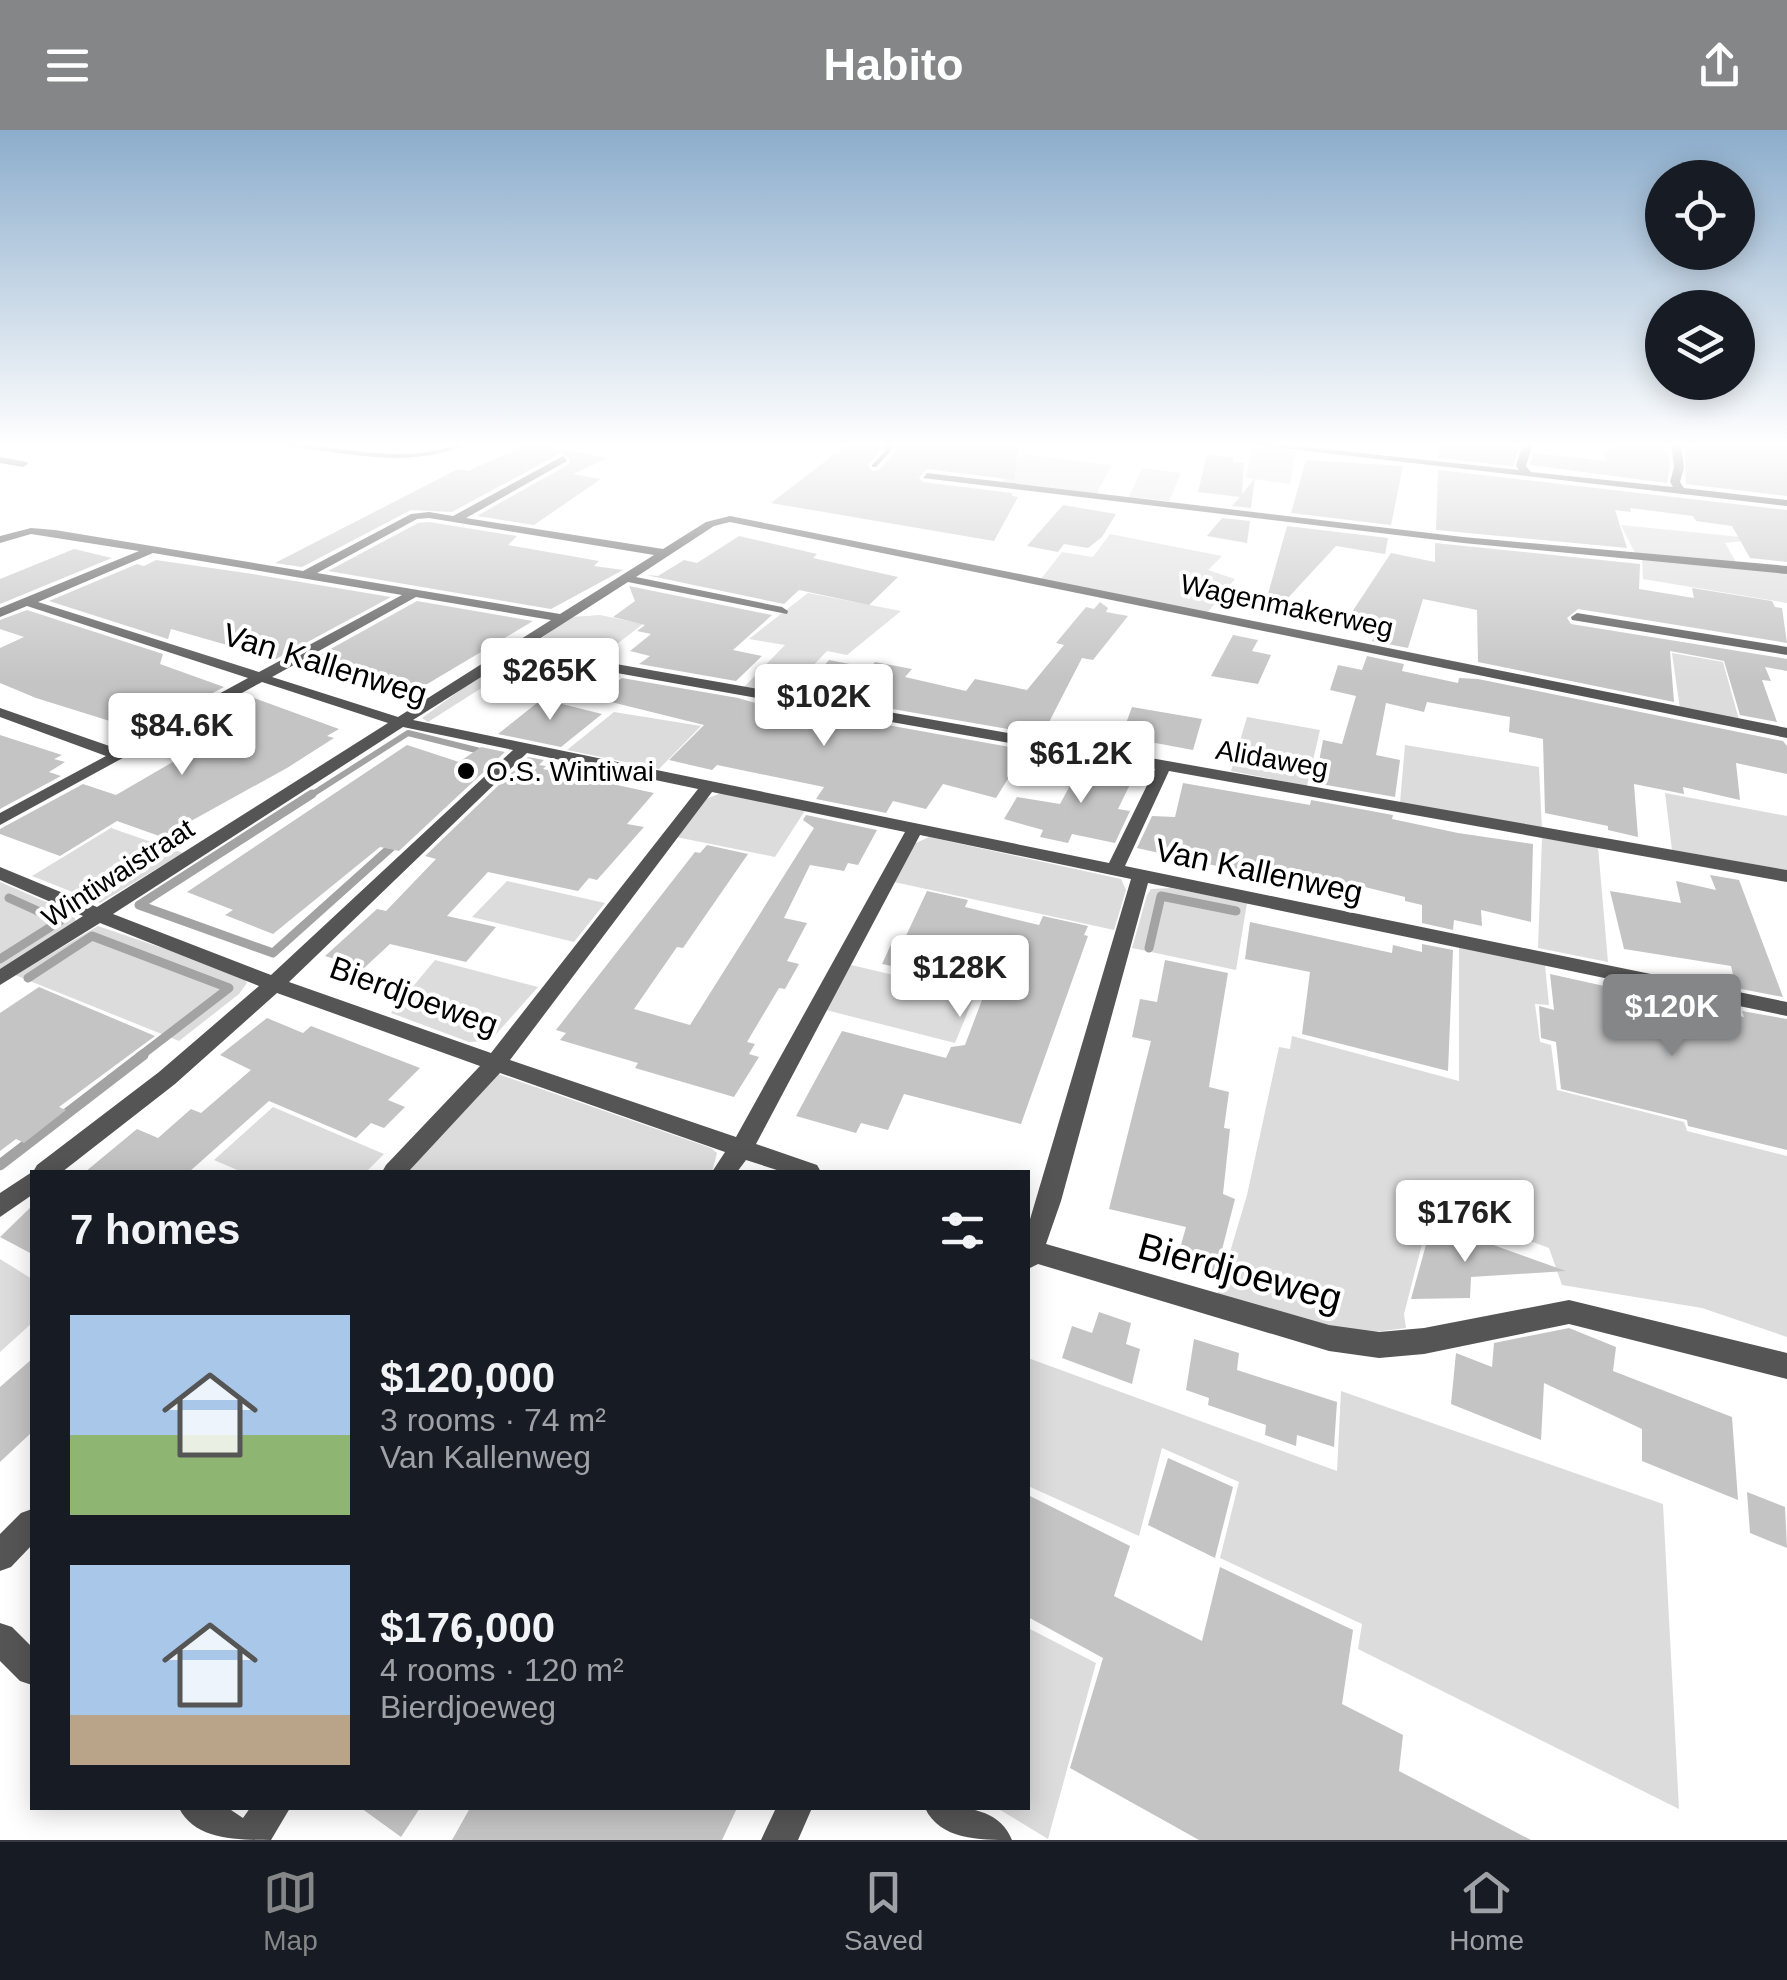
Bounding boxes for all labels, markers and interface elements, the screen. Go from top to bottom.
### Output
icon: menu [40,38,95,93]
icon: share [1692,38,1747,93]
text: Habito [824,39,964,90]
map controls [1645,160,1755,400]
button: locate [1645,160,1755,270]
button: layers [1645,290,1755,400]
street label: Wagenmakerweg [1178,568,1396,644]
street label: Van Kallenweg [219,616,431,712]
pin: $265K [480,638,620,723]
text: $265K [503,652,597,688]
pin: $102K [754,664,894,749]
text: $102K [777,678,871,714]
pin: $84.6K [101,693,263,778]
text: $84.6K [130,707,234,743]
pin: $61.2K [1000,721,1162,806]
street label: Alidaweg [1213,734,1331,784]
text: $61.2K [1029,735,1133,771]
place label: O.S. Wintiwai [486,756,654,787]
marker: O.S. Wintiwai [455,760,477,782]
street label: Wintiwaistraat [36,812,200,933]
street label: Van Kallenweg [1152,831,1366,911]
pin: $128K [890,935,1030,1020]
street label: Bierdjoeweg [325,949,503,1043]
text: $128K [913,949,1007,985]
pin: $120K [1602,974,1742,1059]
text: $120K [1625,988,1719,1024]
pin: $176K [1395,1180,1535,1265]
text: $176K [1418,1194,1512,1230]
icon: filters [935,1203,990,1258]
text: 7 homes [70,1206,240,1253]
street label: Bierdjoeweg [1134,1225,1346,1319]
text: $120,000 [380,1354,555,1401]
icon: home [150,1355,270,1475]
text: 3 rooms · 74 m² [380,1402,606,1438]
text: Van Kallenweg [380,1439,591,1475]
text: $176,000 [380,1604,555,1651]
icon: home [150,1605,270,1725]
text: 4 rooms · 120 m² [380,1652,624,1688]
text: Bierdjoeweg [380,1689,556,1725]
tab: Map [263,1865,318,1957]
tab: Saved [844,1865,923,1957]
tab: Home [1449,1865,1524,1957]

